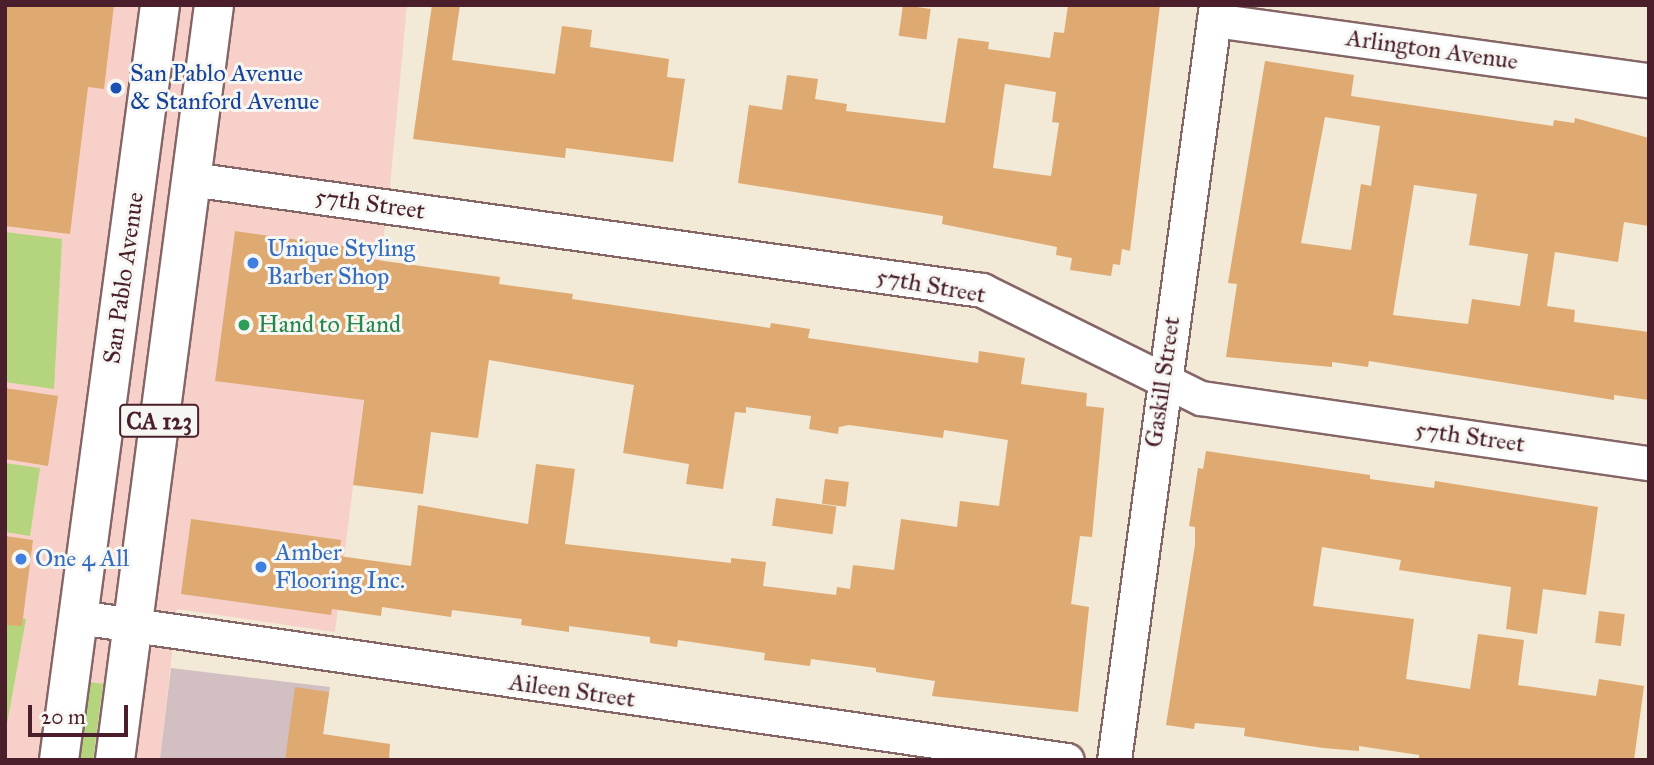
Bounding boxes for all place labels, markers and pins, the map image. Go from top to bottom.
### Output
place label: San Pablo Avenue & Stanford Avenue [130,60,319,116]
marker: San Pablo Avenue & Stanford Avenue [108,80,124,96]
place label: Unique Styling Barber Shop [267,235,415,291]
marker: Unique Styling Barber Shop [245,255,261,271]
place label: Hand to Hand [258,311,401,339]
marker: Hand to Hand [236,317,252,333]
place label: Amber Flooring Inc. [275,539,405,595]
place label: One 4 All [35,545,129,573]
marker: One 4 All [13,551,29,567]
marker: Amber Flooring Inc. [253,559,269,575]

